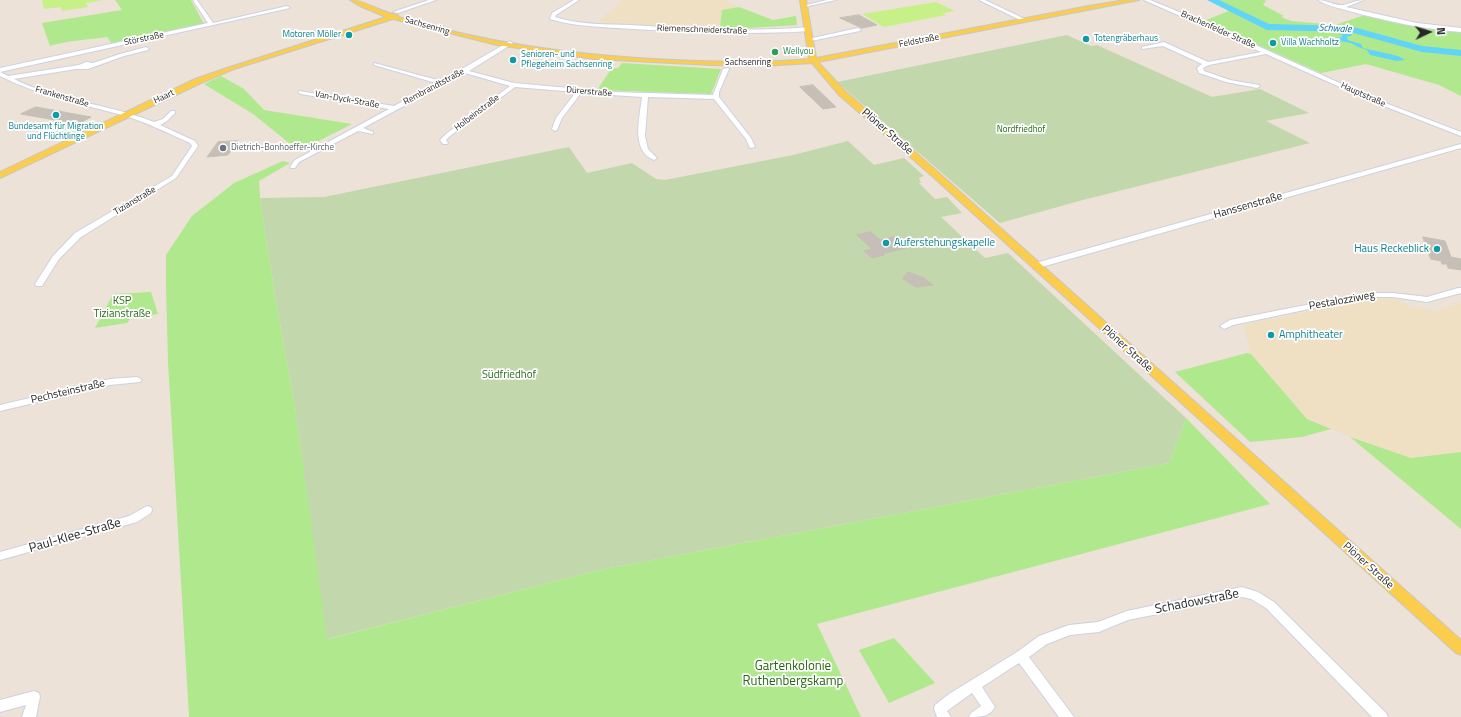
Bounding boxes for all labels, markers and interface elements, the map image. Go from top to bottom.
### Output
street label: Brachenfelder Straße [1179,9,1257,51]
north arrow [1409,12,1449,52]
street label: Sachsenring [403,14,451,38]
water label: Schwale [1318,22,1352,36]
street label: Riemenschneiderstraße [657,23,747,37]
text: N [1433,27,1449,36]
street label: Störstraße [123,30,165,48]
place label: Motoren Möller [282,30,341,40]
marker: Motoren Möller [344,30,354,40]
street label: Feldstraße [898,32,940,50]
marker: Totengräberhaus [1081,34,1091,44]
place label: Totengräberhaus [1094,34,1158,44]
marker: Villa Wachholtz [1268,38,1278,48]
place label: Villa Wachholtz [1281,38,1339,48]
marker: Wellyou [770,47,780,57]
place label: Wellyou [783,47,813,57]
place label: Senioren- und Pflegeheim Sachsenring [521,50,612,71]
marker: Senioren- und Pflegeheim Sachsenring [508,55,518,65]
street label: Sachsenring [725,58,771,68]
street label: Rembrandtstraße [402,66,466,108]
street label: Hauptstraße [1339,80,1387,110]
street label: Frankenstraße [34,84,90,110]
street label: Dürerstraße [566,85,612,99]
street label: Haart [152,88,176,106]
street label: Van-Dyck-Straße [314,89,380,111]
street label: Holbeinstraße [452,93,502,133]
street label: Plöner Straße [859,106,915,158]
marker: Bundesamt für Migration und Flüchtlinge [51,110,61,120]
place label: Bundesamt für Migration und Flüchtlinge [8,122,104,143]
park label: Nordfriedhof [997,125,1045,135]
marker: Dietrich-Bonhoeffer-Kirche [218,143,228,153]
place label: Dietrich-Bonhoeffer-Kirche [231,143,334,153]
street label: Tizianstraße [112,184,158,218]
street label: Hanssenstraße [1212,190,1284,222]
place label: Auferstehungskapelle [894,236,995,250]
marker: Auferstehungskapelle [881,238,891,248]
place label: Haus Reckeblick [1354,242,1429,256]
marker: Haus Reckeblick [1432,244,1442,254]
street label: Pestalozziweg [1308,289,1376,313]
park label: KSP Tizianstraße [93,294,151,320]
street label: Plöner Straße [1099,323,1155,375]
place label: Amphitheater [1279,328,1343,342]
marker: Amphitheater [1266,330,1276,340]
park label: Südfriedhof [482,368,536,382]
street label: Pechsteinstraße [30,377,106,407]
street label: Paul-Klee-Straße [27,515,123,557]
street label: Plöner Straße [1340,540,1396,592]
street label: Schadowstraße [1154,586,1240,618]
park label: Gartenkolonie Ruthenbergskamp [743,659,843,690]

